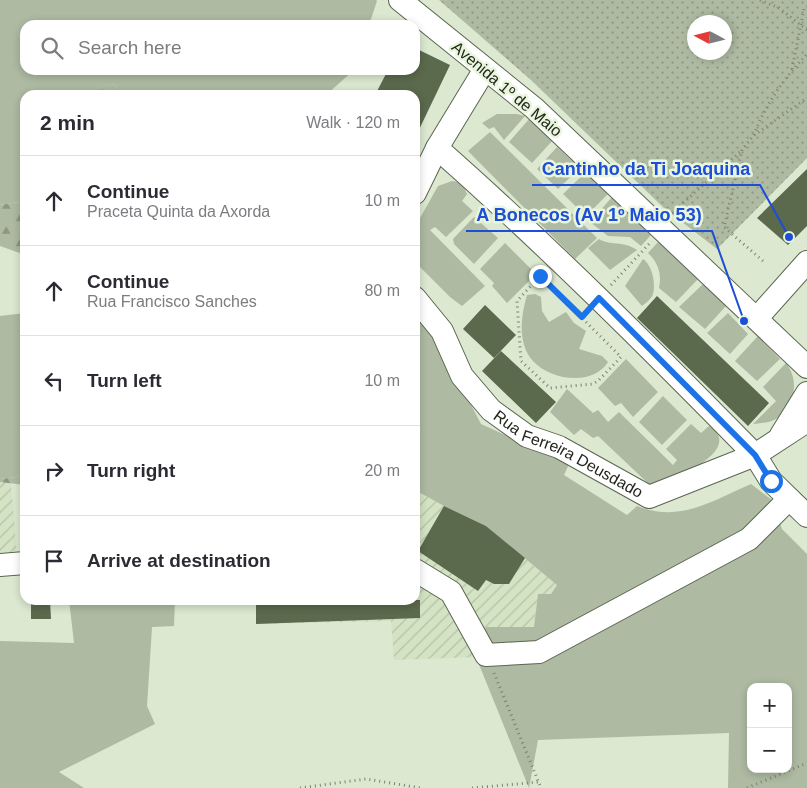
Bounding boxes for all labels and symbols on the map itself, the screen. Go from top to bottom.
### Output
north arrow [687,15,732,60]
street label: Avenida 1º de Maio [449,38,565,140]
callout: Cantinho da Ti Joaquina [532,152,760,185]
text: Cantinho da Ti Joaquina [542,159,751,179]
callout: A Bonecos (Av 1º Maio 53) [466,198,712,231]
text: A Bonecos (Av 1º Maio 53) [476,205,702,225]
route end [529,265,552,288]
street label: Rua Ferreira Deusdado [491,406,646,501]
route start [760,470,783,493]

